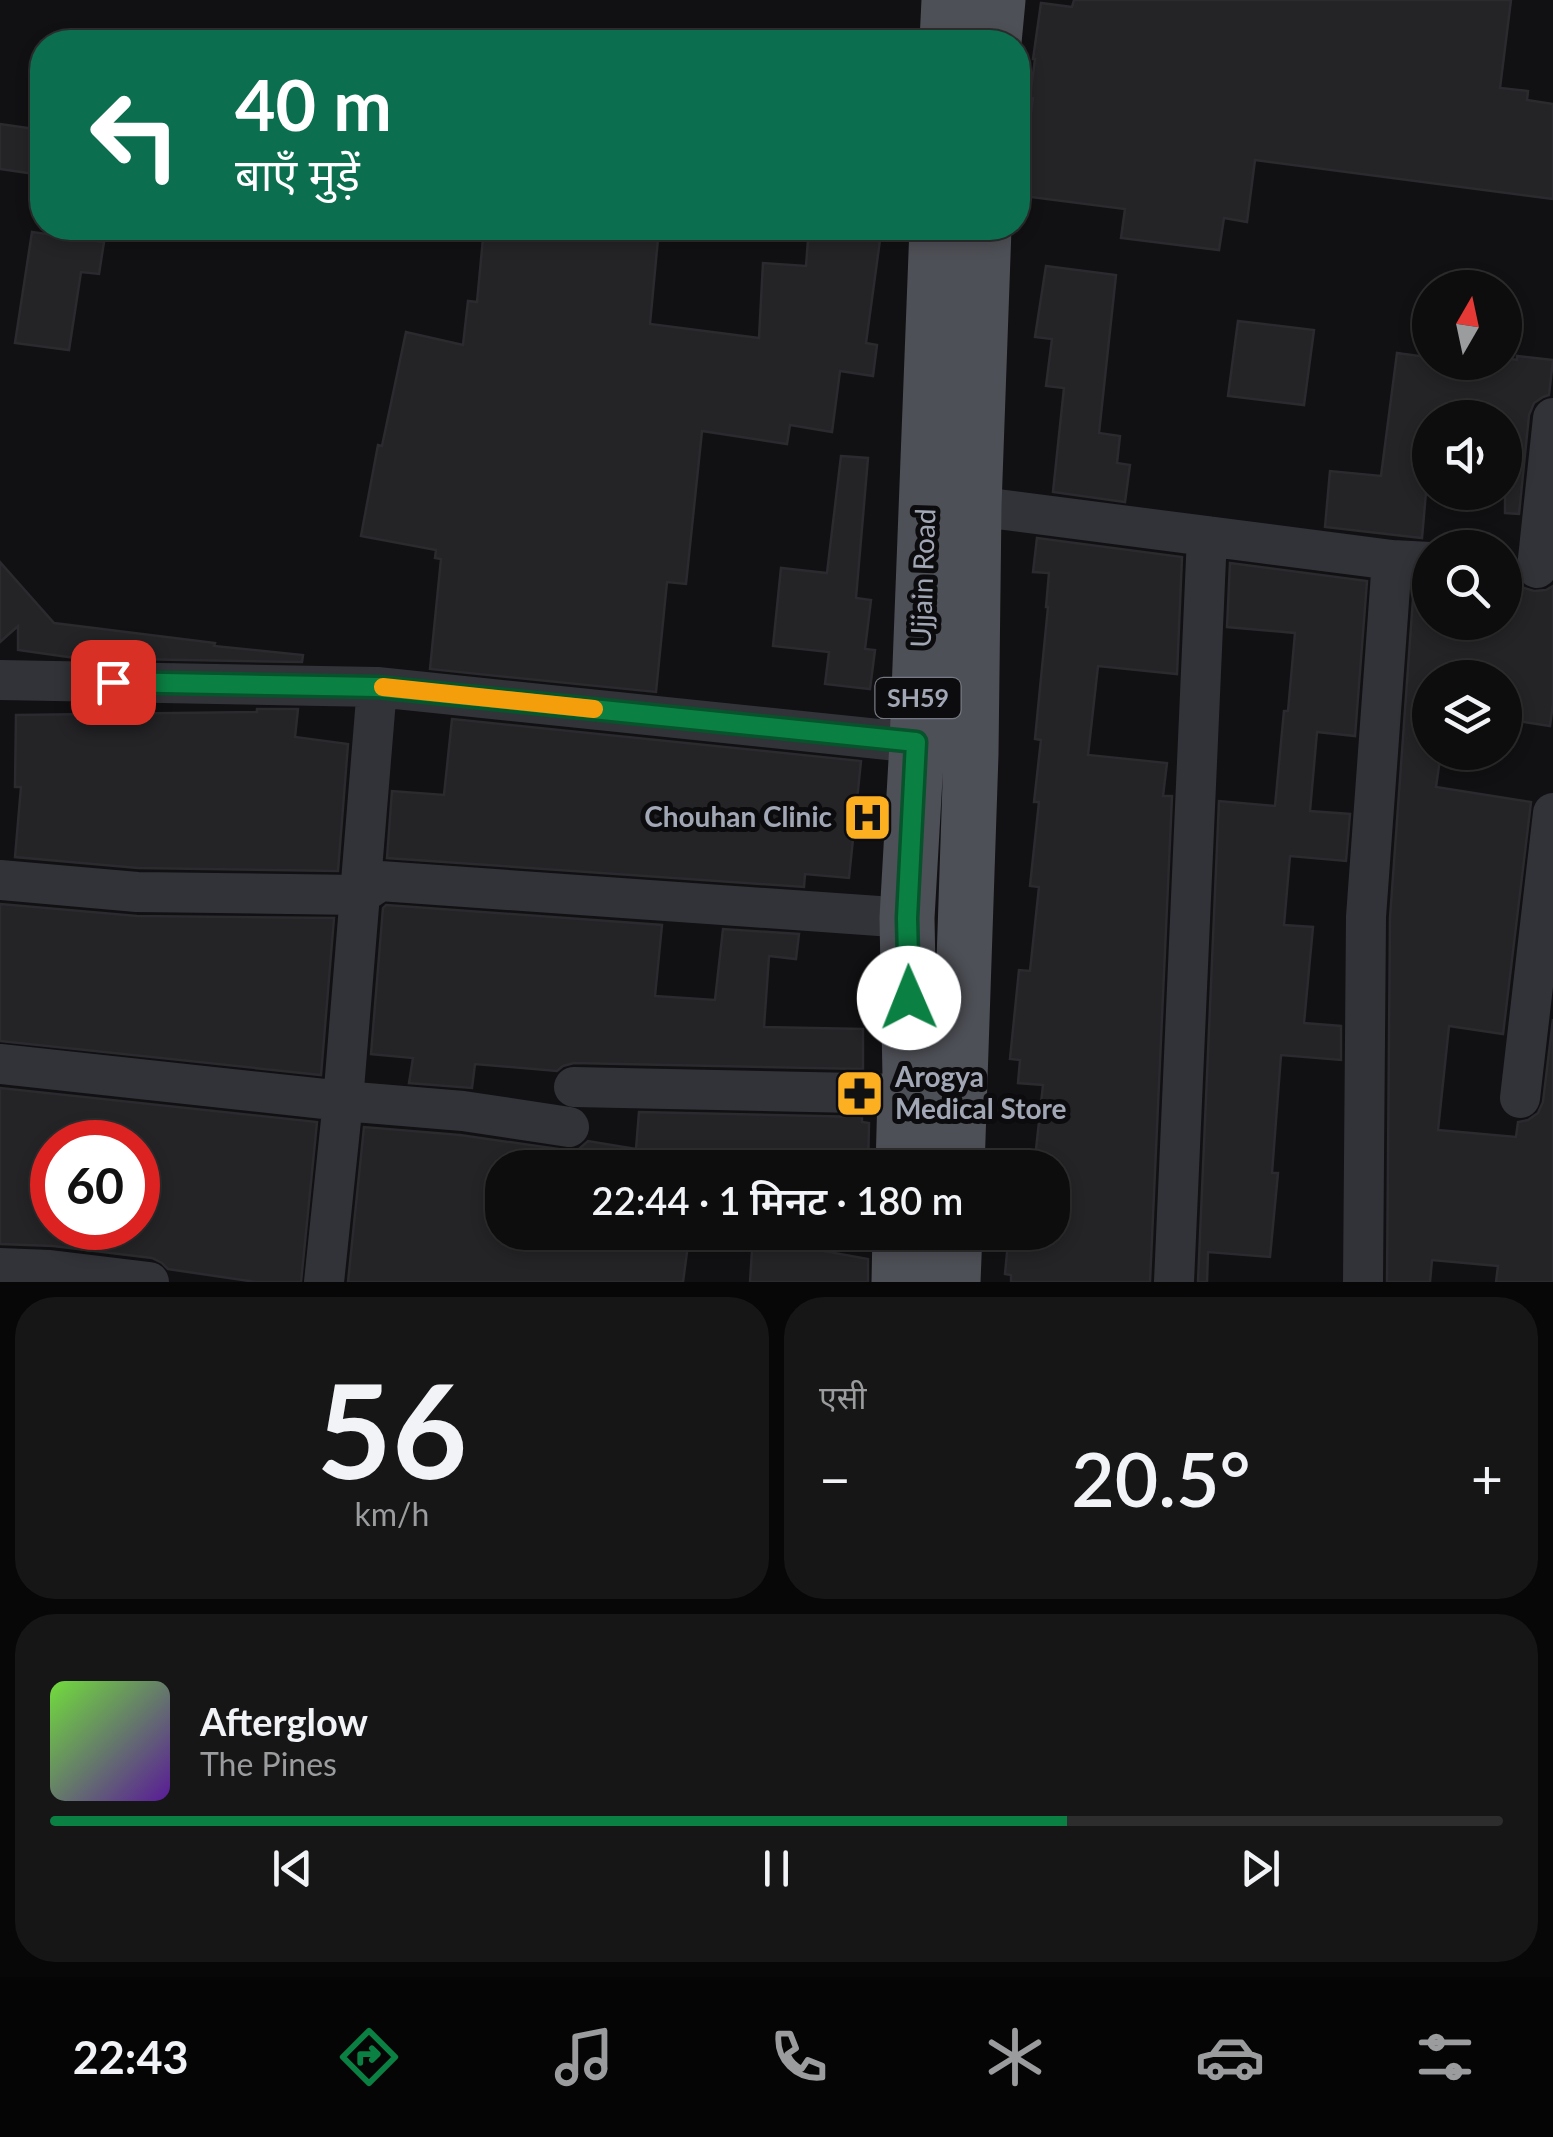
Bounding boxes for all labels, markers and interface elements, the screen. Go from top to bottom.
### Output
text: 40 m [235,62,392,146]
icon: left [70,70,200,200]
text: बाएँ मुड़ें [235,147,360,201]
north arrow [1412,270,1522,380]
map controls [1412,270,1522,770]
button: sound [1412,400,1522,510]
street label: Ujjain Road [903,508,941,648]
button: search [1412,530,1522,640]
pin [71,640,156,725]
icon: arrive [86,655,141,710]
button: layers [1412,660,1522,770]
road number: SH59 [876,678,960,718]
hospital icon: Chouhan Clinic [841,791,893,843]
place label: Chouhan Clinic [644,799,833,833]
position arrow [857,946,961,1050]
place label: Arogya Medical Store [894,1059,1067,1125]
pharmacy icon: Arogya Medical Store [834,1067,886,1119]
speed limit sign: 60 [30,1120,160,1250]
text: 22:44 · 1 मिनट · 180 m [592,1177,963,1223]
text: 56 [317,1351,467,1507]
text: एसी [819,1377,867,1416]
text: 20.5° [1071,1433,1251,1523]
text: − [819,1445,851,1511]
text: + [1471,1445,1503,1511]
text: km/h [355,1494,429,1533]
text: Afterglow [200,1698,368,1744]
text: The Pines [200,1744,337,1783]
icon: previous [265,1841,320,1896]
icon: pause [749,1841,804,1896]
icon: next [1233,1841,1288,1896]
icon: directions [334,2022,404,2092]
icon: music [549,2022,619,2092]
icon: phone [764,2022,834,2092]
icon: climate [980,2022,1050,2092]
icon: car [1195,2022,1265,2092]
icon: filters [1410,2022,1480,2092]
text: 22:43 [73,2030,189,2084]

